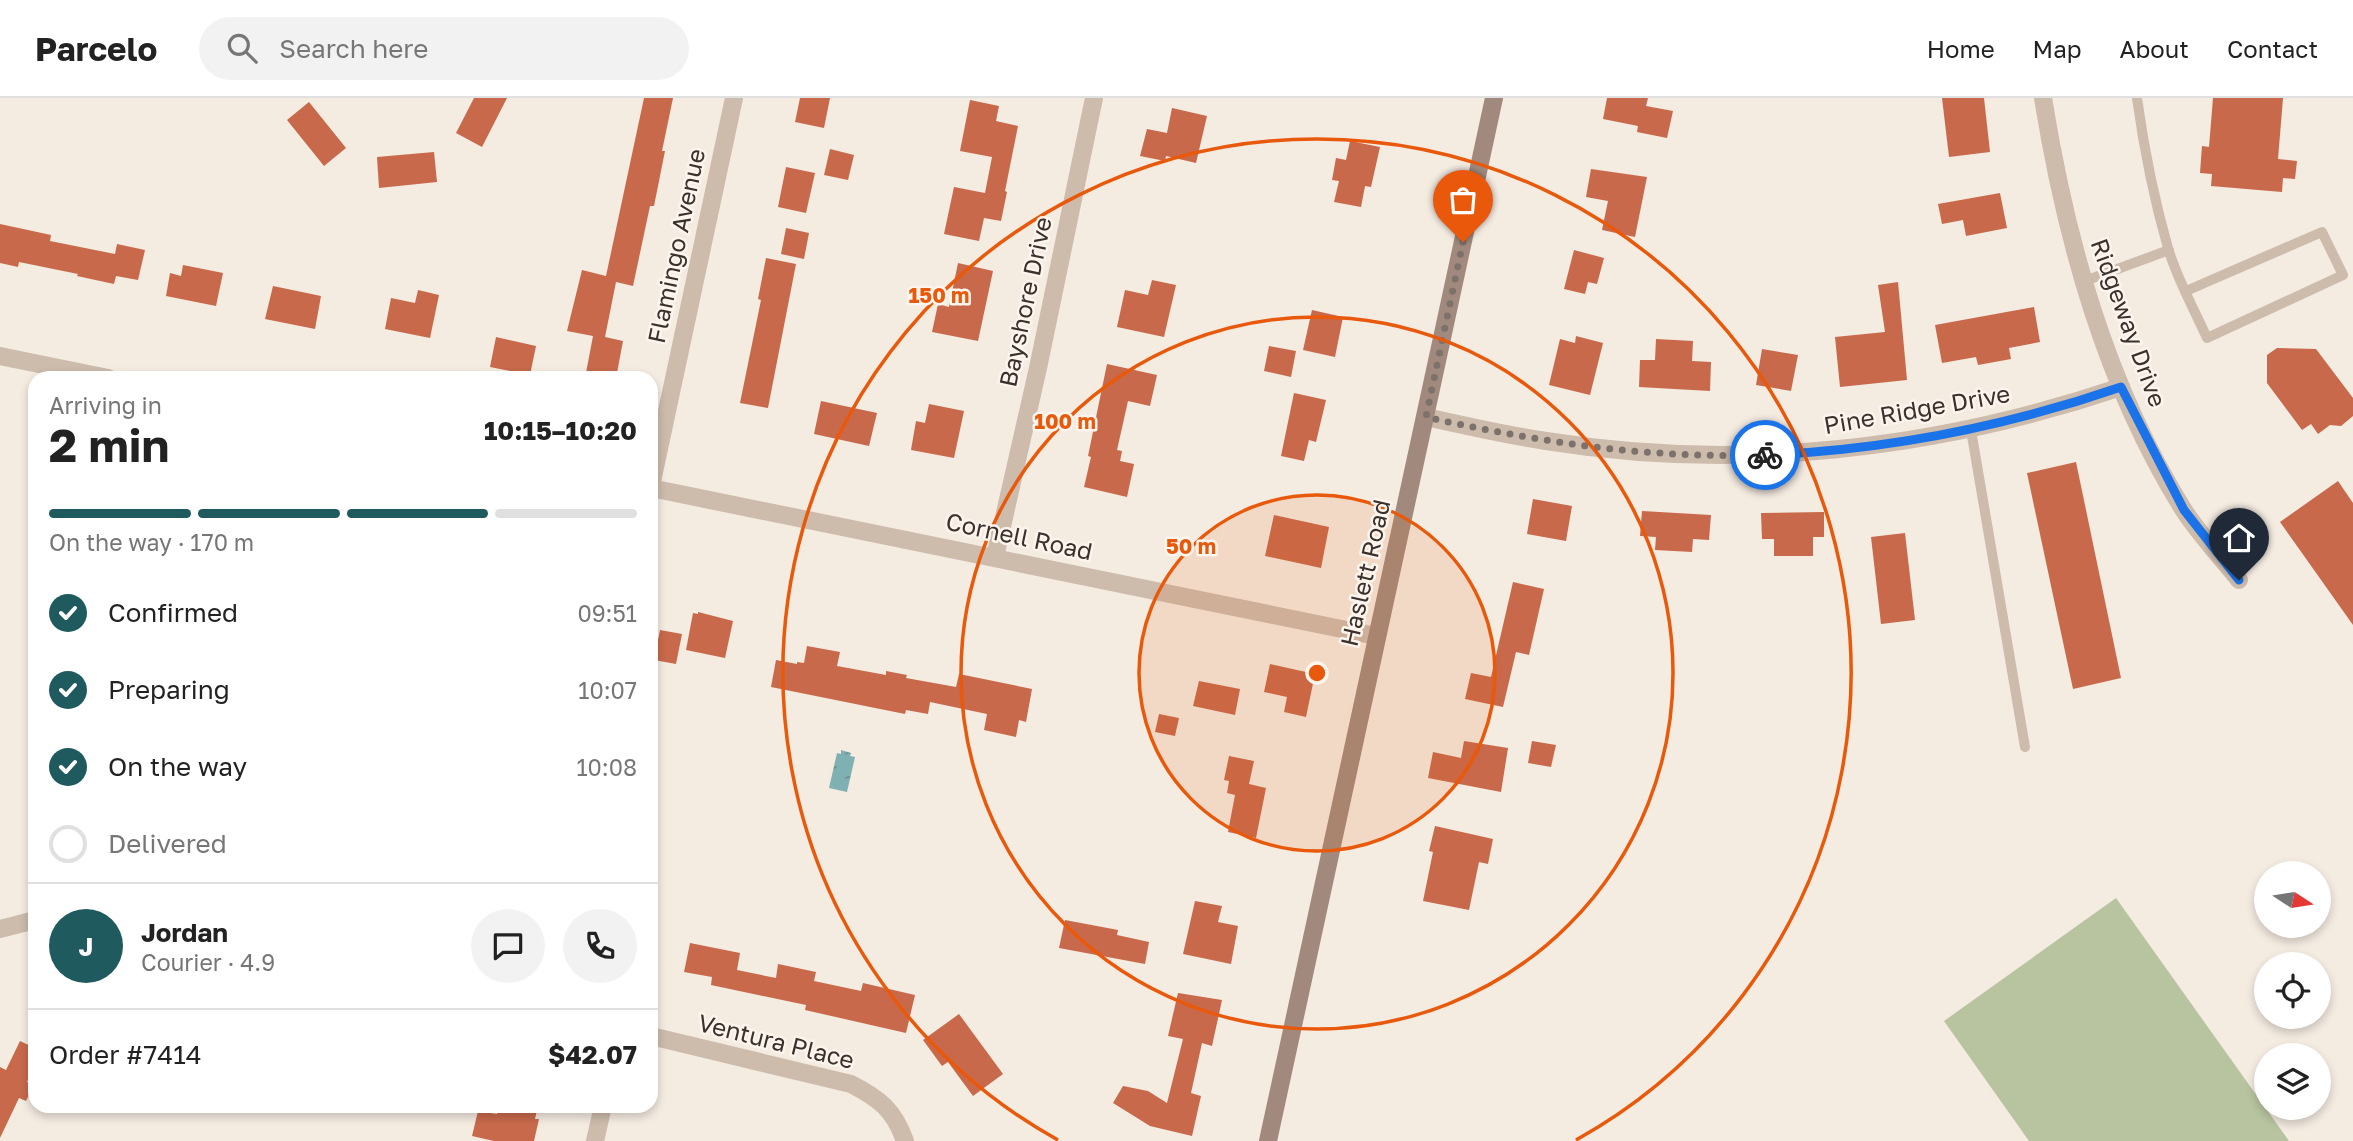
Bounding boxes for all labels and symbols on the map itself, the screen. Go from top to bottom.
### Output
street label: Flamingo Avenue [641,146,710,345]
pin [1433,170,1493,242]
street label: Bayshore Drive [992,214,1057,389]
street label: Ridgeway Drive [2086,234,2173,411]
text: 150 m [909,282,969,308]
street label: Pine Ridge Drive [1821,378,2012,439]
text: 100 m [1034,408,1096,434]
courier [1730,420,1800,490]
street label: Haslett Road [1334,496,1395,649]
street label: Cornell Road [943,506,1095,565]
pin [2209,508,2269,580]
text: 50 m [1166,533,1216,559]
centre of rings [1305,661,1329,685]
north arrow [2254,861,2331,938]
street label: Ventura Place [695,1007,857,1074]

